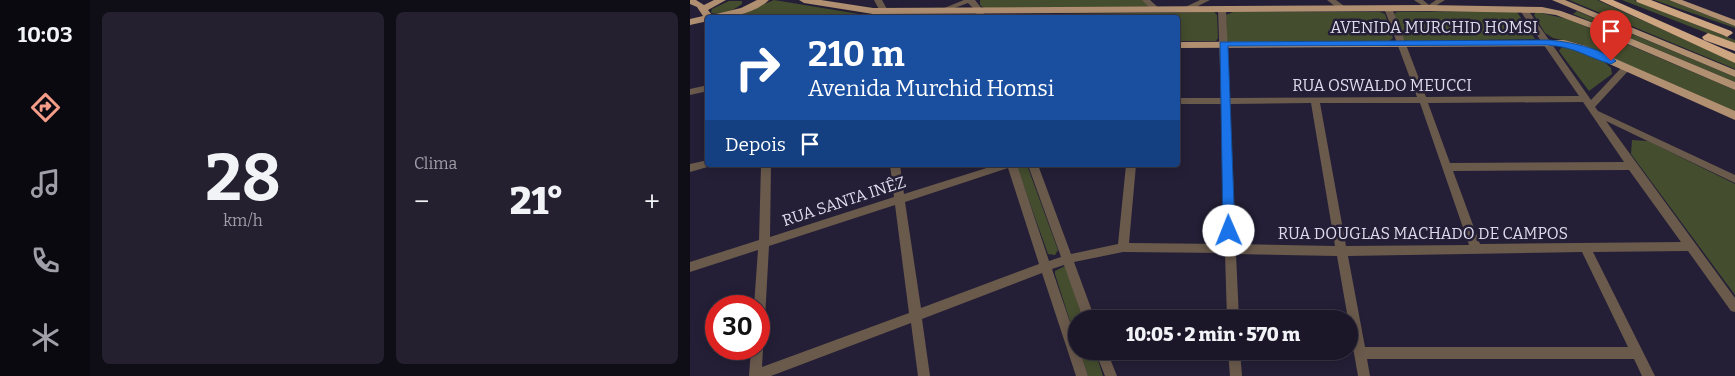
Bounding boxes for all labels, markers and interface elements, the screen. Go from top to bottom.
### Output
pin [1590,10,1632,61]
icon: arrive [1597,17,1625,45]
street label: AVENIDA MURCHID HOMSI [1330,18,1538,37]
text: 10:03 [17,21,73,48]
text: 210 m [808,33,905,75]
icon: right [725,35,790,100]
text: Avenida Murchid Homsi [808,75,1054,102]
street label: RUA OSWALDO MEUCCI [1292,76,1472,95]
icon: directions [28,90,63,125]
icon: arrive [796,130,824,158]
text: Depois [725,133,786,156]
text: 28 [205,139,281,217]
text: Clima [414,154,457,173]
icon: music [28,166,63,201]
street label: RUA SANTA INÊZ [779,171,908,230]
text: 21° [510,178,564,224]
text: − [414,185,429,218]
text: + [644,185,660,218]
position arrow [1202,204,1254,256]
text: km/h [223,211,263,230]
street label: RUA DOUGLAS MACHADO DE CAMPOS [1278,224,1568,243]
icon: phone [28,243,63,278]
speed limit sign: 30 [705,295,770,360]
icon: climate [28,320,63,355]
text: 10:05 · 2 min · 570 m [1126,323,1300,346]

